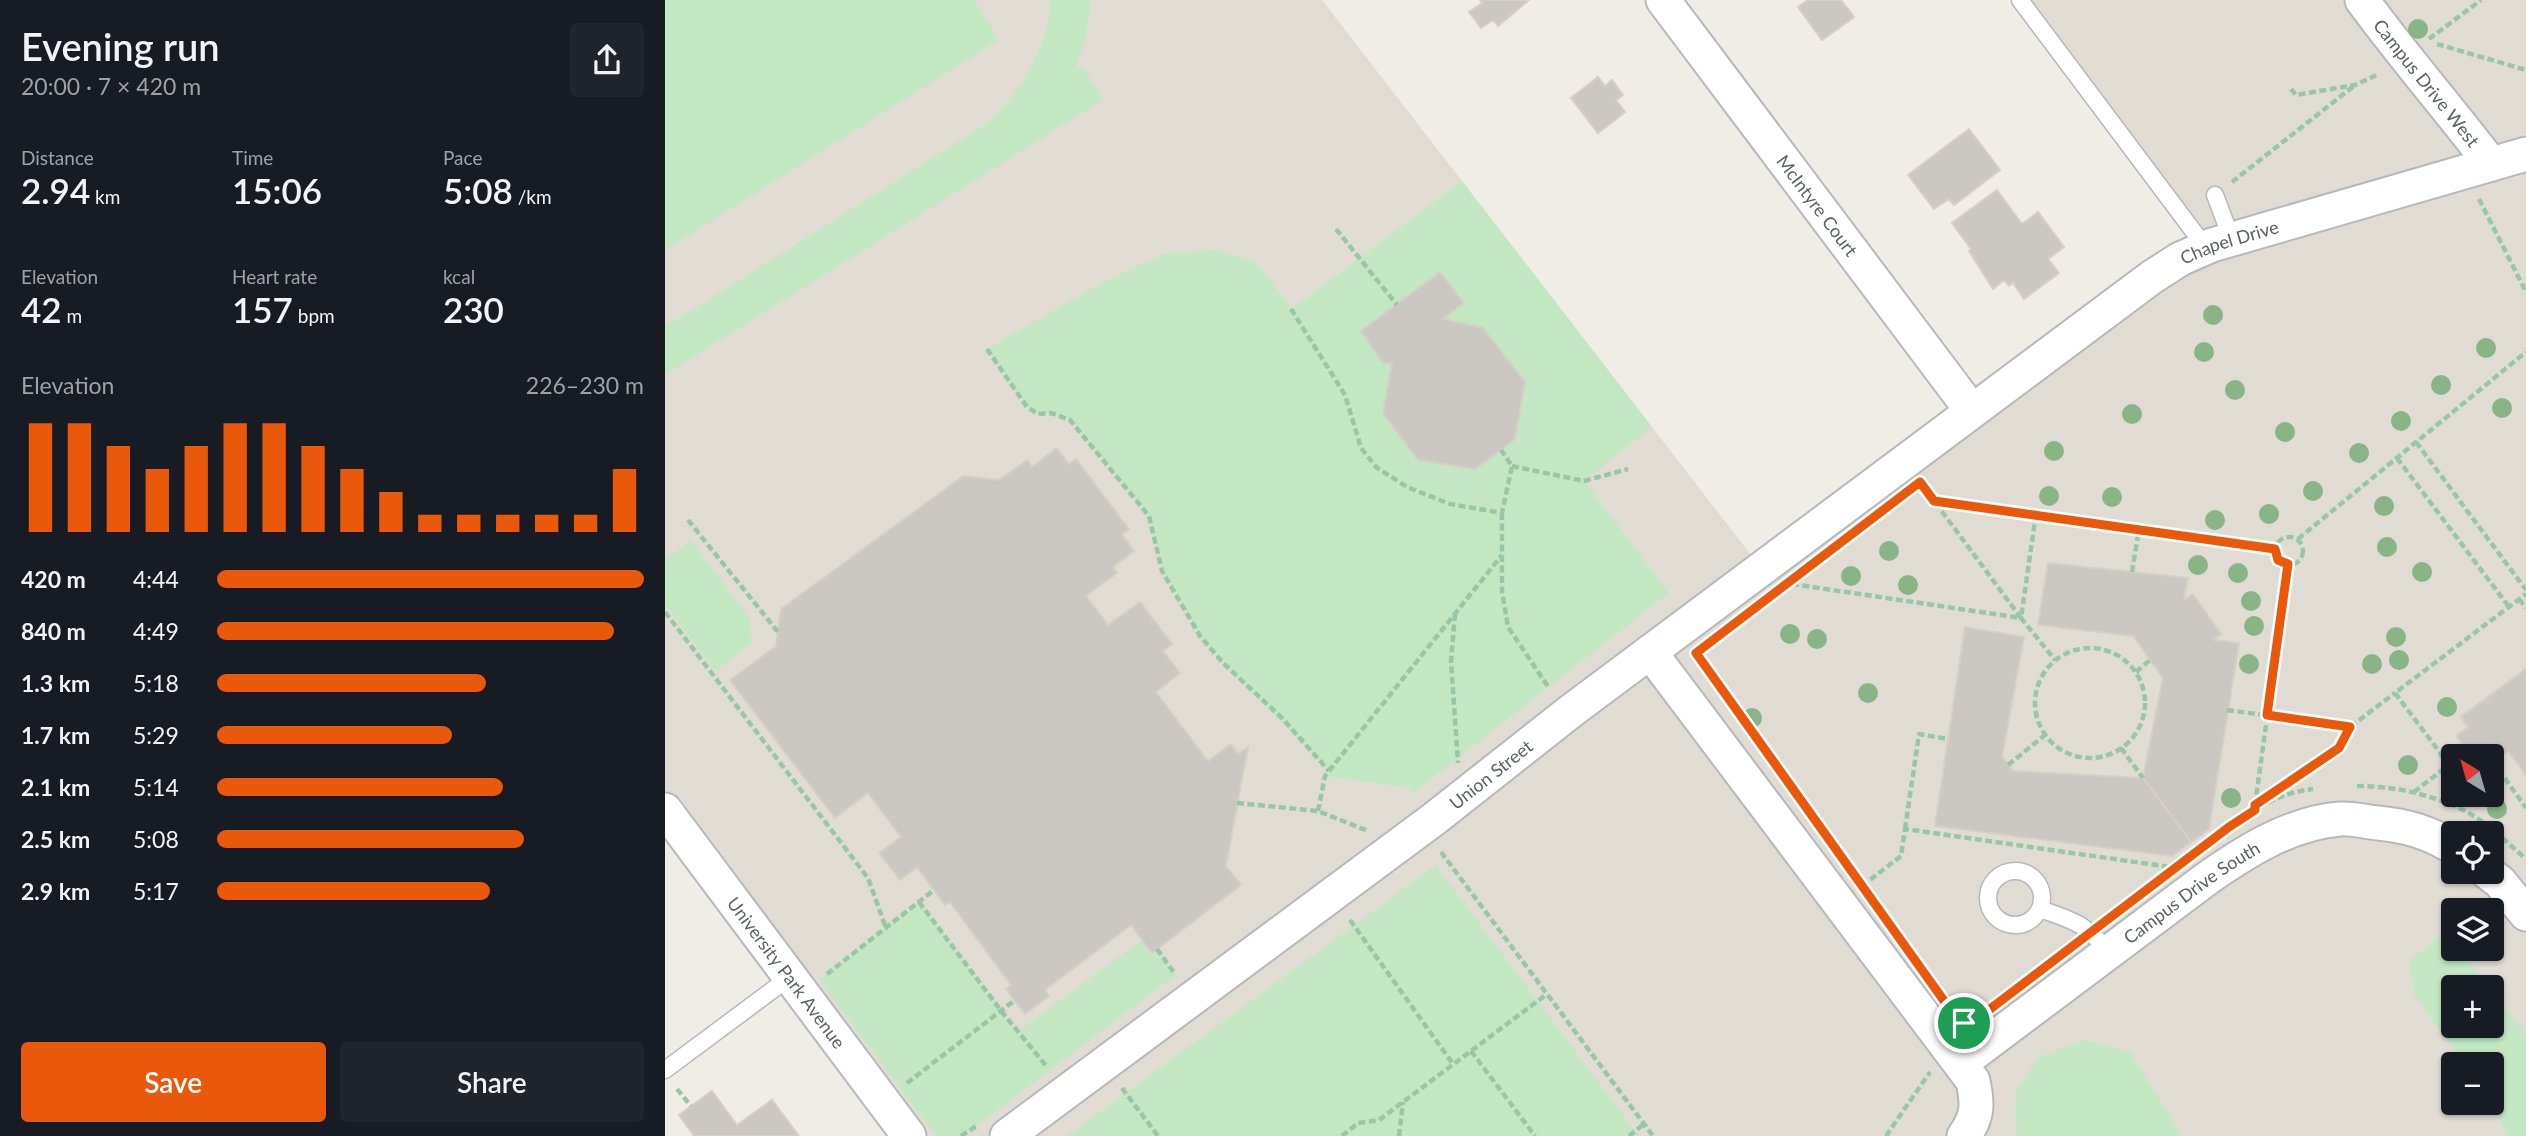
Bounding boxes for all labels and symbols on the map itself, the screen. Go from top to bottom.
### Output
street label: Campus Drive West [2369,14,2485,151]
street label: McIntyre Court [1772,150,1863,261]
street label: Chapel Drive [2177,215,2281,269]
street label: Union Street [1445,734,1537,814]
north arrow [2441,744,2504,807]
street label: Campus Drive South [2119,836,2264,948]
street label: University Park Avenue [723,893,850,1052]
pin [1934,993,1994,1053]

